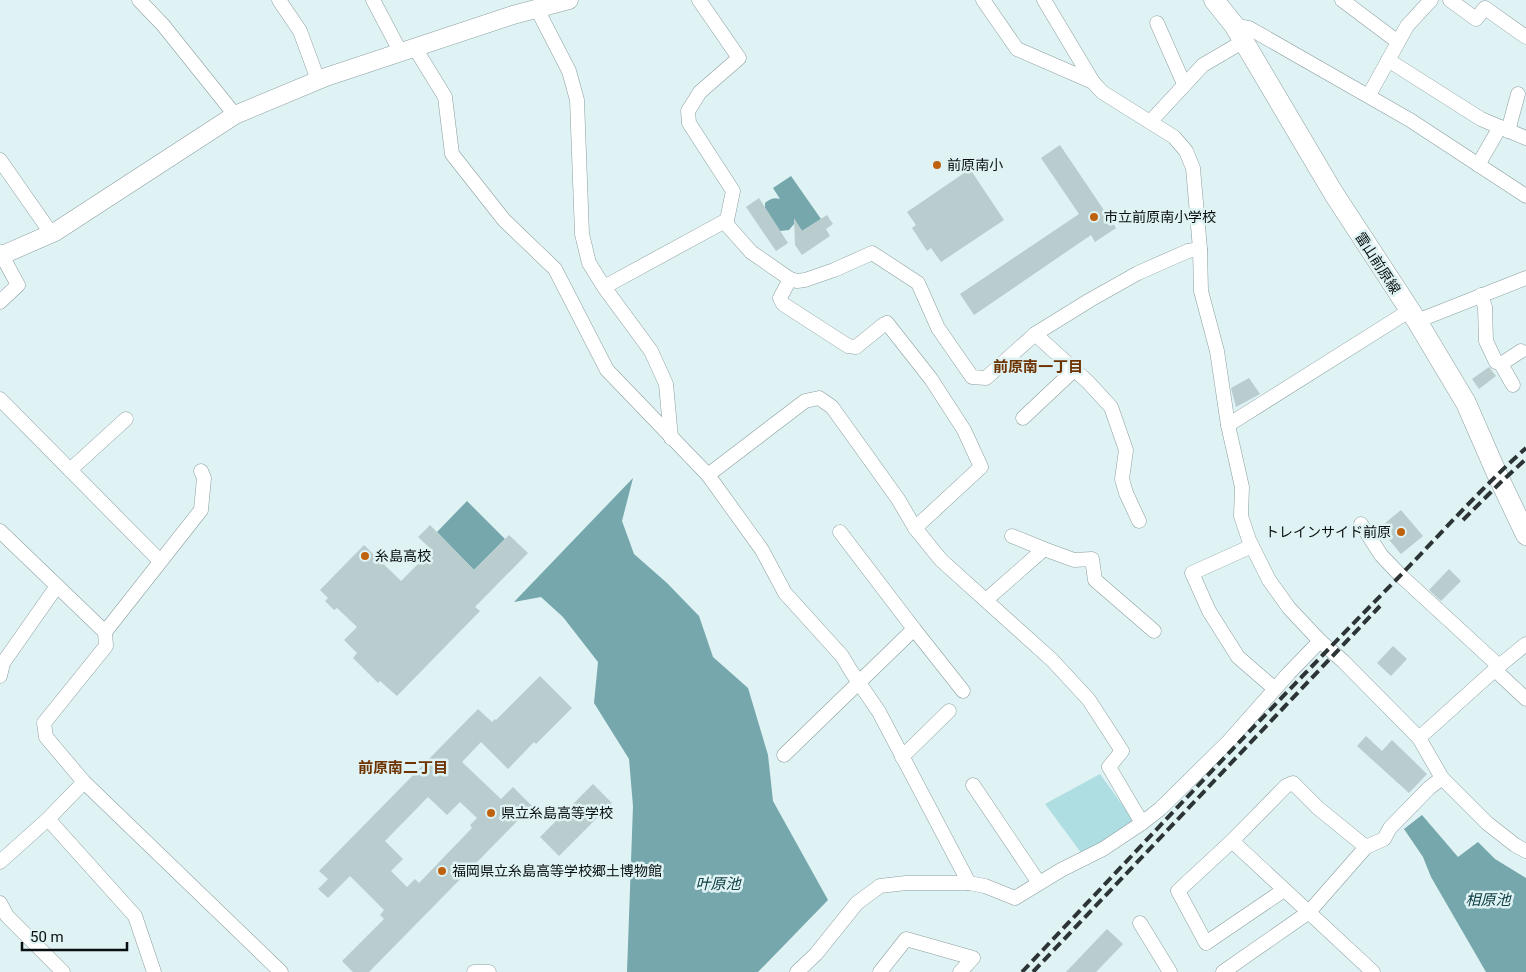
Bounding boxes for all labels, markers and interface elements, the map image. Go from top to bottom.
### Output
place label: 前原南小 [947,157,1003,173]
marker: 前原南小 [931,159,943,171]
place label: 市立前原南小学校 [1104,209,1216,225]
marker: 市立前原南小学校 [1088,211,1100,223]
street label: 雷山前原線 [1352,229,1404,297]
district label: 前原南一丁目 [993,358,1083,376]
place label: トレインサイド前原 [1265,524,1391,540]
marker: トレインサイド前原 [1395,526,1407,538]
place label: 糸島高校 [375,548,431,564]
marker: 糸島高校 [359,550,371,562]
district label: 前原南二丁目 [358,759,448,777]
place label: 県立糸島高等学校 [501,805,613,821]
marker: 県立糸島高等学校 [485,807,497,819]
place label: 福岡県立糸島高等学校郷土博物館 [452,863,662,879]
marker: 福岡県立糸島高等学校郷土博物館 [436,865,448,877]
water label: 叶原池 [695,875,742,893]
water label: 相原池 [1465,891,1512,909]
scale bar [22,920,128,952]
text: 50 m [30,928,64,946]

